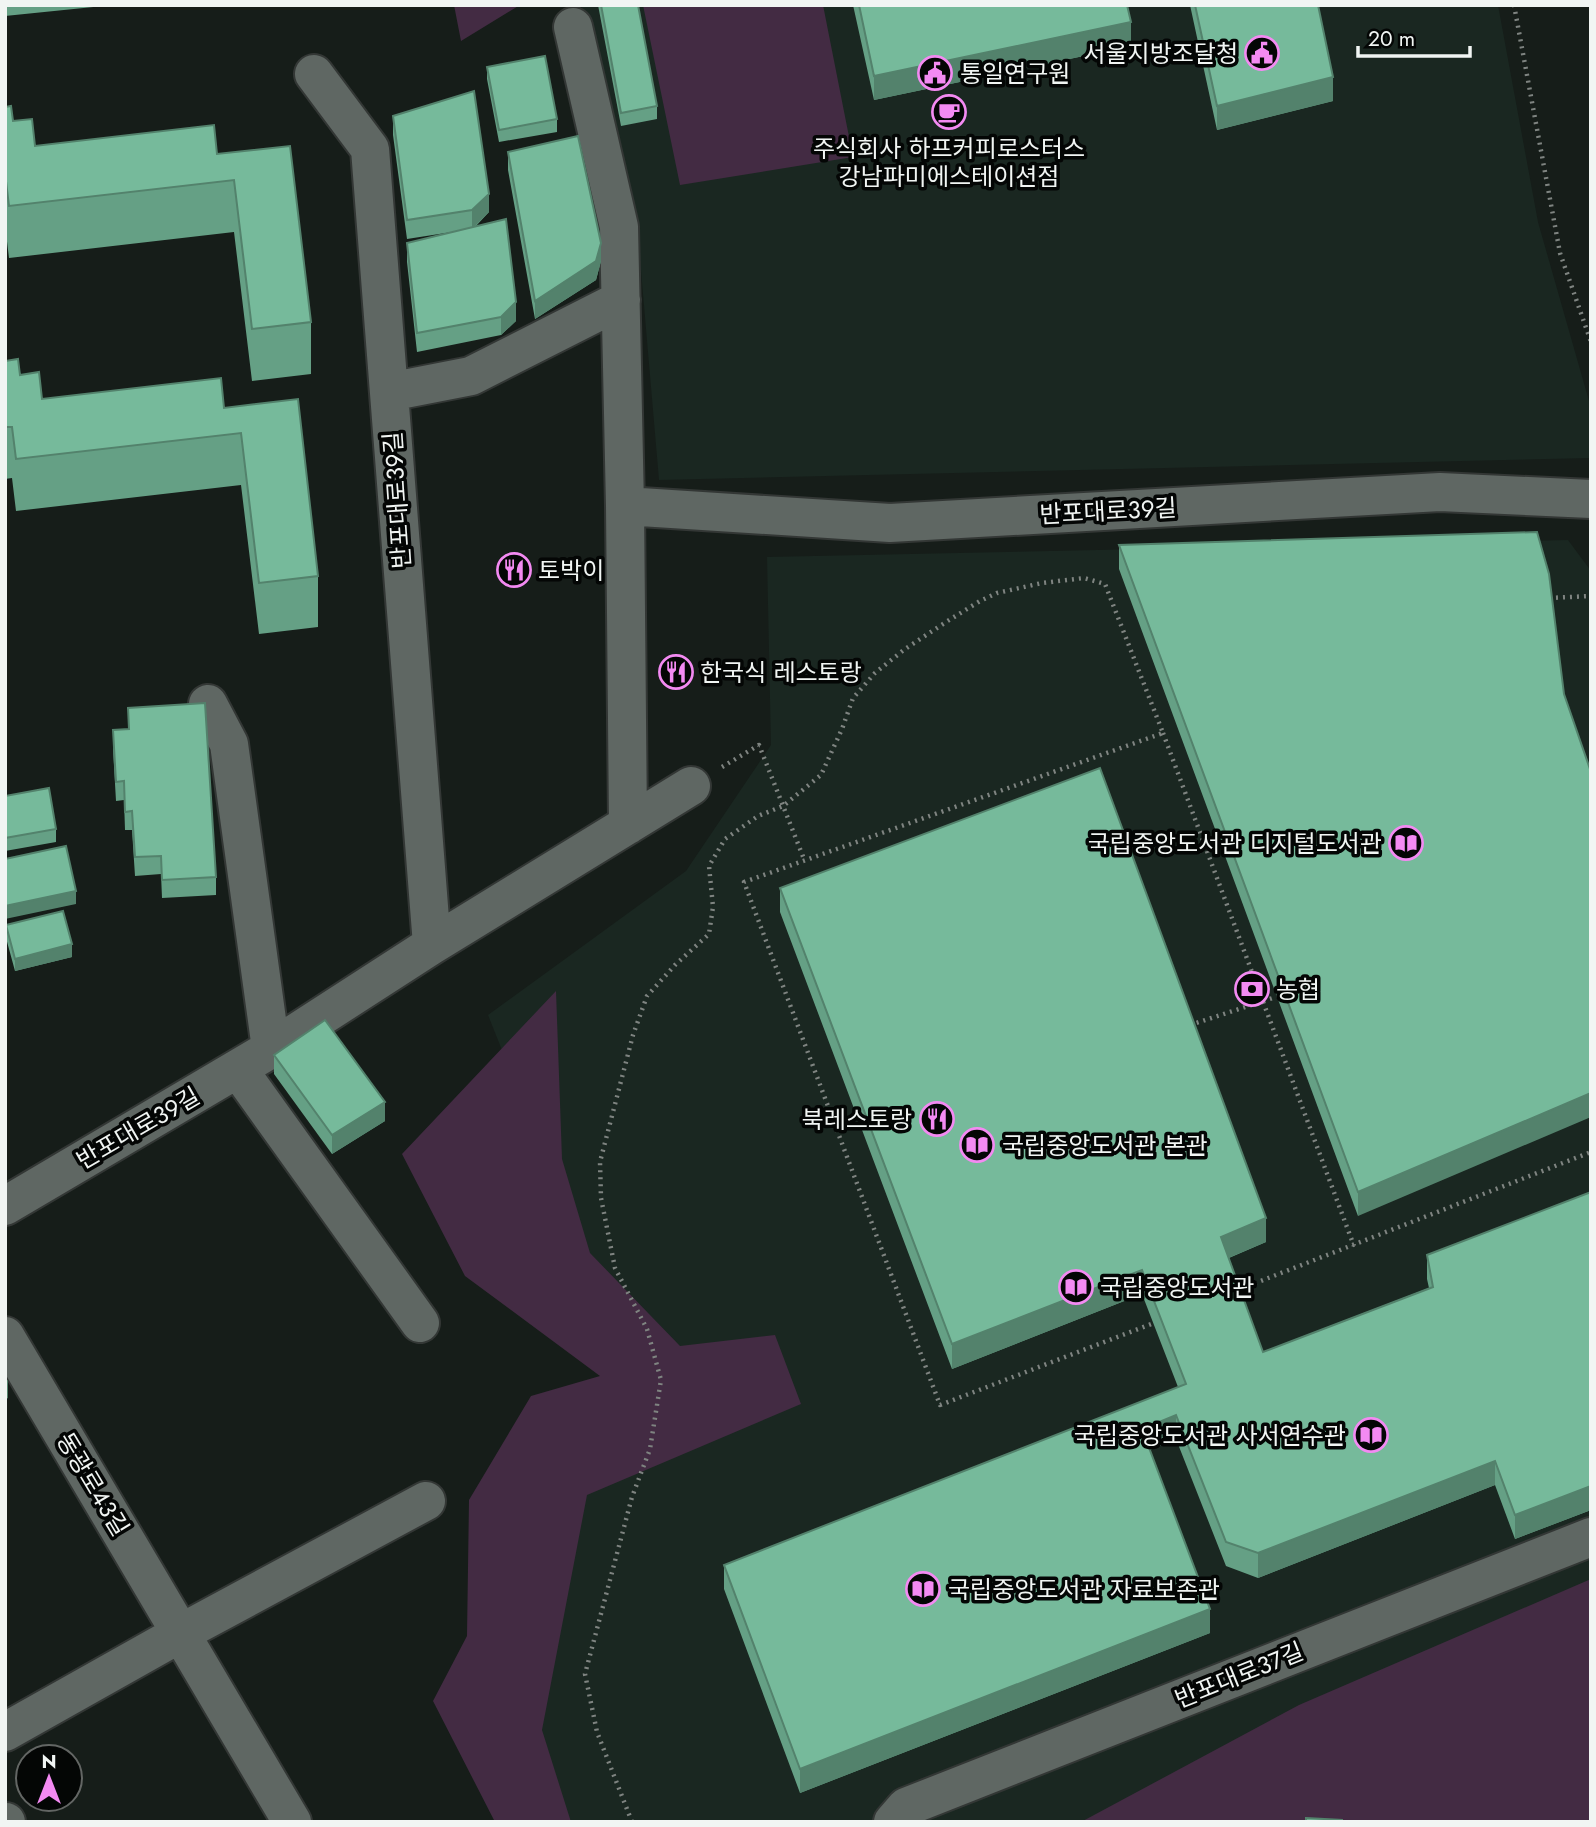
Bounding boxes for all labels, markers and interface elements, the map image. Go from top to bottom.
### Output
scale bar [1358,14,1470,58]
text: 20 m [1368,24,1415,54]
public building icon: 서울지방조달청 [1243,34,1281,72]
place label: 서울지방조달청 [1083,36,1238,71]
public building icon: 통일연구원 [916,54,954,92]
place label: 통일연구원 [960,56,1070,91]
cafe icon: 주식회사 하프커피로스터스 강남파미에스테이션점 [930,93,968,131]
place label: 주식회사 하프커피로스터스 강남파미에스테이션점 [813,131,1085,194]
street label: 반포대로39길 [375,430,419,570]
street label: 반포대로39길 [1039,490,1177,532]
restaurant icon: 토박이 [495,551,533,589]
place label: 토박이 [538,553,604,588]
restaurant icon: 한국식 레스토랑 [657,653,695,691]
place label: 한국식 레스토랑 [700,655,862,690]
library icon: 국립중앙도서관 디지털도서관 [1387,824,1425,862]
place label: 국립중앙도서관 디지털도서관 [1088,826,1382,861]
bank icon: 농협 [1233,970,1271,1008]
place label: 농협 [1276,972,1320,1007]
street label: 반포대로39길 [70,1079,206,1177]
restaurant icon: 북레스토랑 [918,1100,956,1138]
place label: 북레스토랑 [802,1102,912,1137]
library icon: 국립중앙도서관 본관 [958,1126,996,1164]
place label: 국립중앙도서관 본관 [1002,1128,1208,1163]
library icon: 국립중앙도서관 [1057,1268,1095,1306]
place label: 국립중앙도서관 [1100,1270,1255,1305]
library icon: 국립중앙도서관 사서연수관 [1352,1416,1390,1454]
place label: 국립중앙도서관 사서연수관 [1074,1418,1346,1453]
street label: 동광로43길 [48,1426,138,1542]
library icon: 국립중앙도서관 자료보존관 [904,1570,942,1608]
place label: 국립중앙도서관 자료보존관 [948,1572,1220,1607]
street label: 반포대로37길 [1170,1633,1308,1717]
north arrow [14,1743,84,1813]
text: N [41,1748,57,1775]

